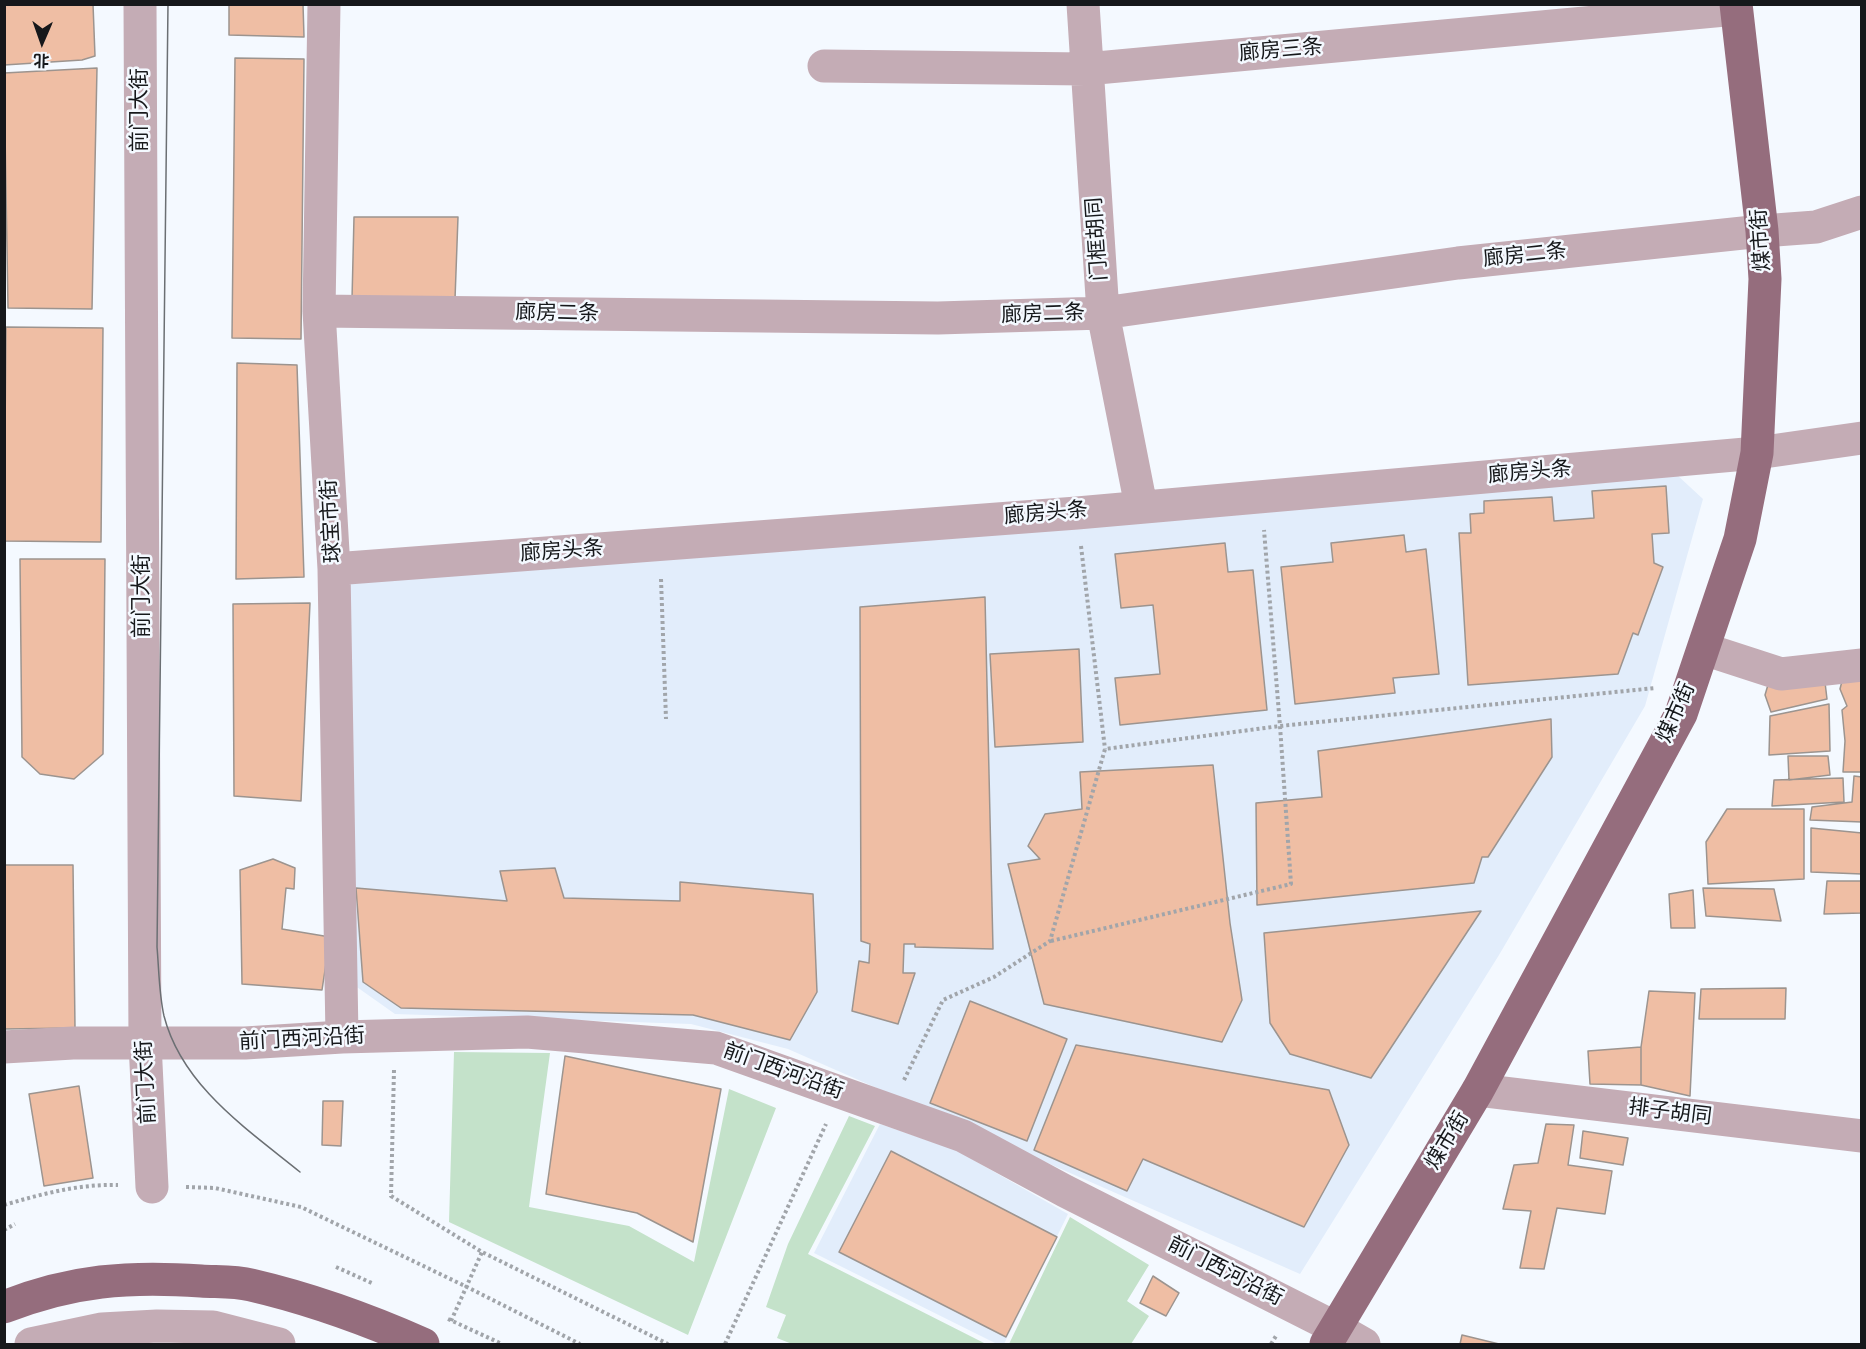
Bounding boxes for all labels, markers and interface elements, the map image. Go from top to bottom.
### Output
north arrow [12,12,72,72]
street label: 廊房三条 [1238,35,1324,67]
text: 北 [33,51,50,70]
street label: 前门大街 [128,68,154,152]
street label: 门框胡同 [1083,196,1113,282]
street label: 煤市街 [1747,208,1777,272]
street label: 廊房二条 [1482,239,1568,273]
street label: 廊房二条 [515,301,599,327]
street label: 廊房二条 [1001,301,1085,329]
street label: 廊房头条 [1487,457,1573,489]
street label: 球宝市街 [317,478,347,564]
street label: 廊房头条 [1003,498,1089,530]
street label: 廊房头条 [519,537,605,567]
street label: 前门大街 [130,554,156,638]
street label: 煤市街 [1653,679,1701,747]
street label: 前门西河沿街 [238,1024,366,1056]
street label: 前门大街 [132,1039,162,1125]
street label: 前门西河沿街 [719,1039,847,1105]
street label: 排子胡同 [1627,1095,1713,1131]
street label: 煤市街 [1421,1108,1475,1174]
street label: 前门西河沿街 [1163,1232,1287,1312]

